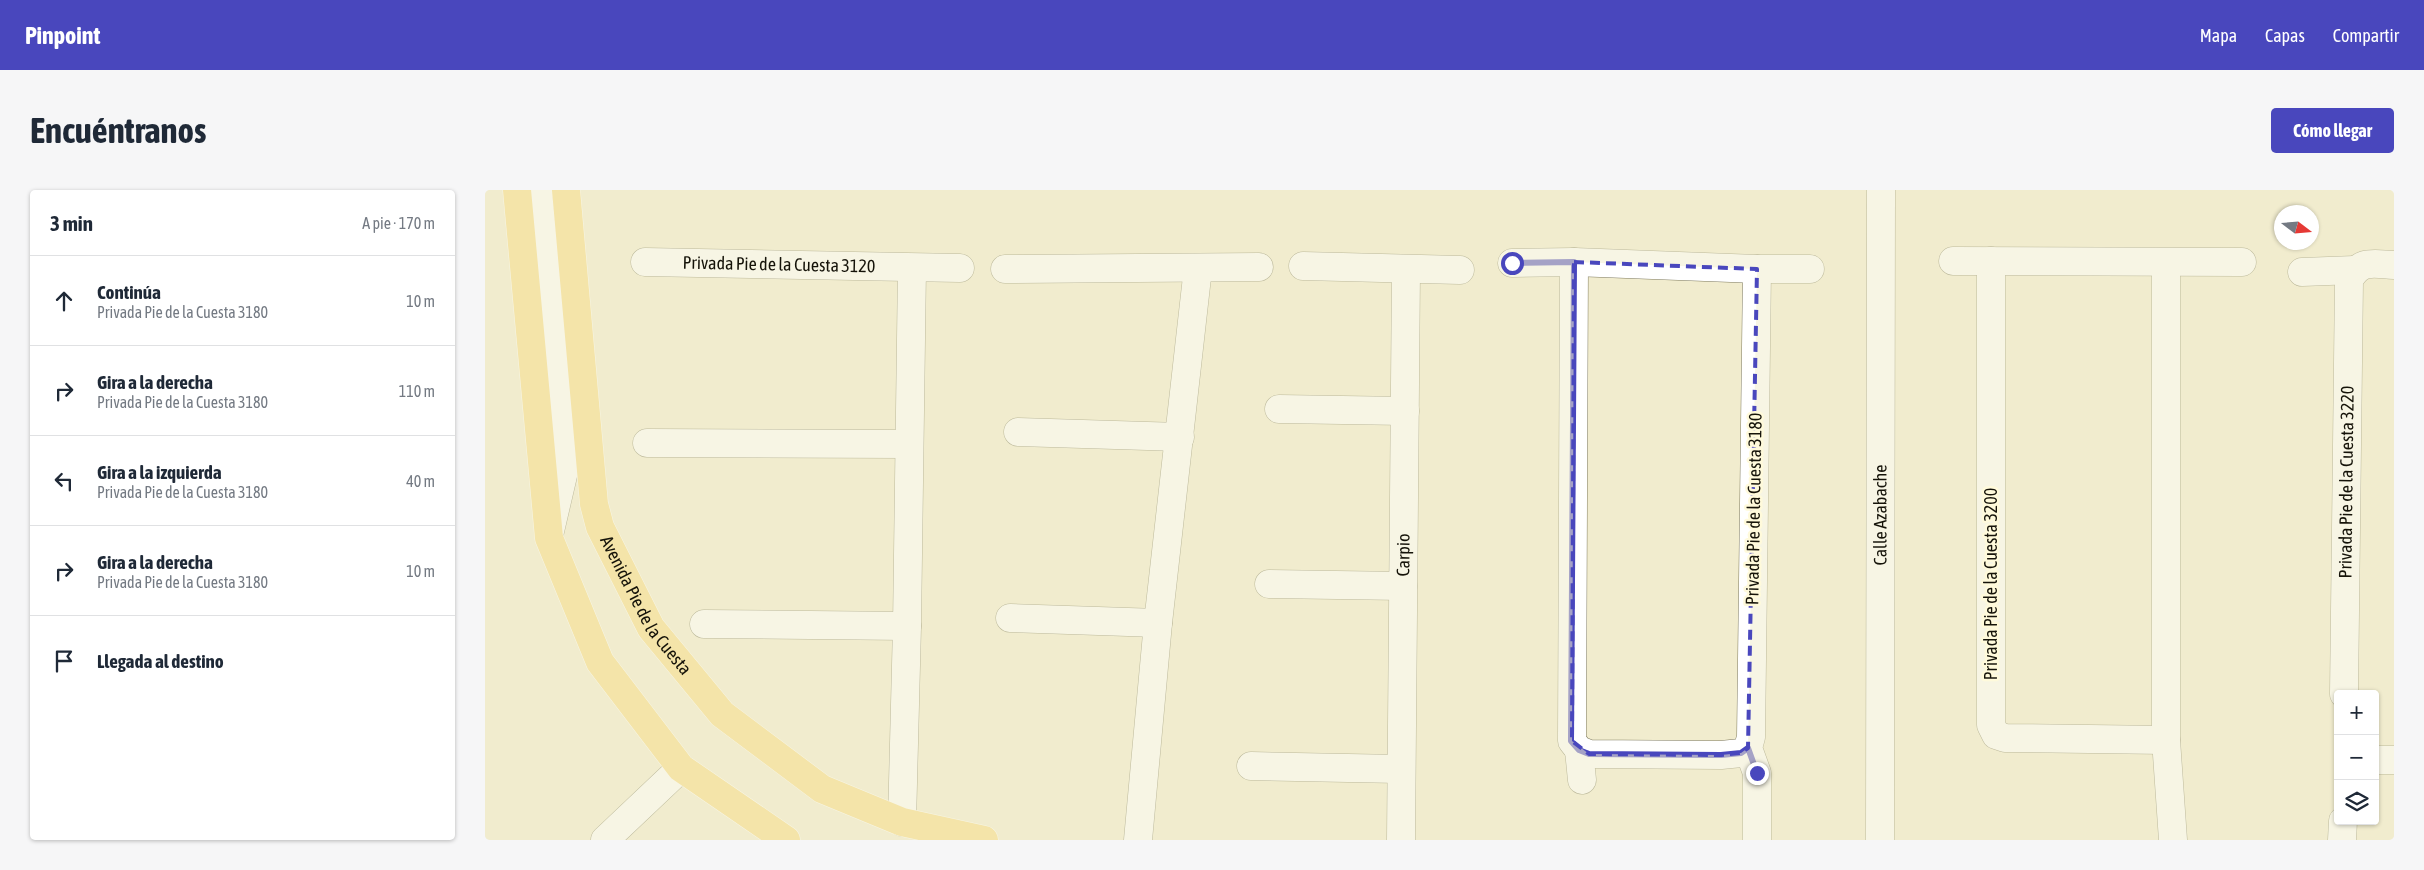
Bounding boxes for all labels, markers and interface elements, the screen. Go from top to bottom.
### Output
text: Pinpoint [25,22,100,49]
text: Mapa [2200,25,2237,46]
text: Capas [2265,25,2305,46]
text: Compartir [2333,25,2399,46]
button: Cómo llegar [2271,108,2394,153]
text: Encuéntranos [30,110,206,150]
north arrow [2274,205,2319,250]
text: 3 min [50,211,93,235]
text: A pie · 170 m [362,214,435,232]
street label: Privada Pie de la Cuesta 3120 [682,252,875,276]
route start [1501,252,1524,275]
text: Continúa [97,281,161,303]
icon: ahead [50,287,78,315]
text: 10 m [406,292,435,310]
text: Privada Pie de la Cuesta 3180 [97,303,268,321]
text: Gira a la derecha [97,371,213,393]
icon: right [50,377,78,405]
text: 110 m [399,382,435,400]
street label: Privada Pie de la Cuesta 3220 [2334,386,2358,578]
text: Privada Pie de la Cuesta 3180 [97,393,268,411]
street label: Privada Pie de la Cuesta 3180 [1741,413,1766,605]
text: Gira a la izquierda [97,461,222,483]
street label: Calle Azabache [1869,465,1891,565]
icon: left [50,467,78,495]
text: 40 m [406,472,435,490]
text: Privada Pie de la Cuesta 3180 [97,483,268,501]
street label: Privada Pie de la Cuesta 3200 [1980,488,2001,680]
street label: Avenida Pie de la Cuesta [596,532,696,679]
street label: Carpio [1392,533,1414,577]
text: Gira a la derecha [97,551,213,573]
icon: right [50,557,78,585]
text: 10 m [406,562,435,580]
text: Privada Pie de la Cuesta 3180 [97,573,268,591]
icon: arrive [50,647,78,675]
text: Llegada al destino [97,650,224,672]
map controls [2334,690,2379,825]
button: + [2334,690,2379,735]
button: − [2334,735,2379,780]
route end [1746,762,1769,785]
button: layers [2334,780,2379,825]

